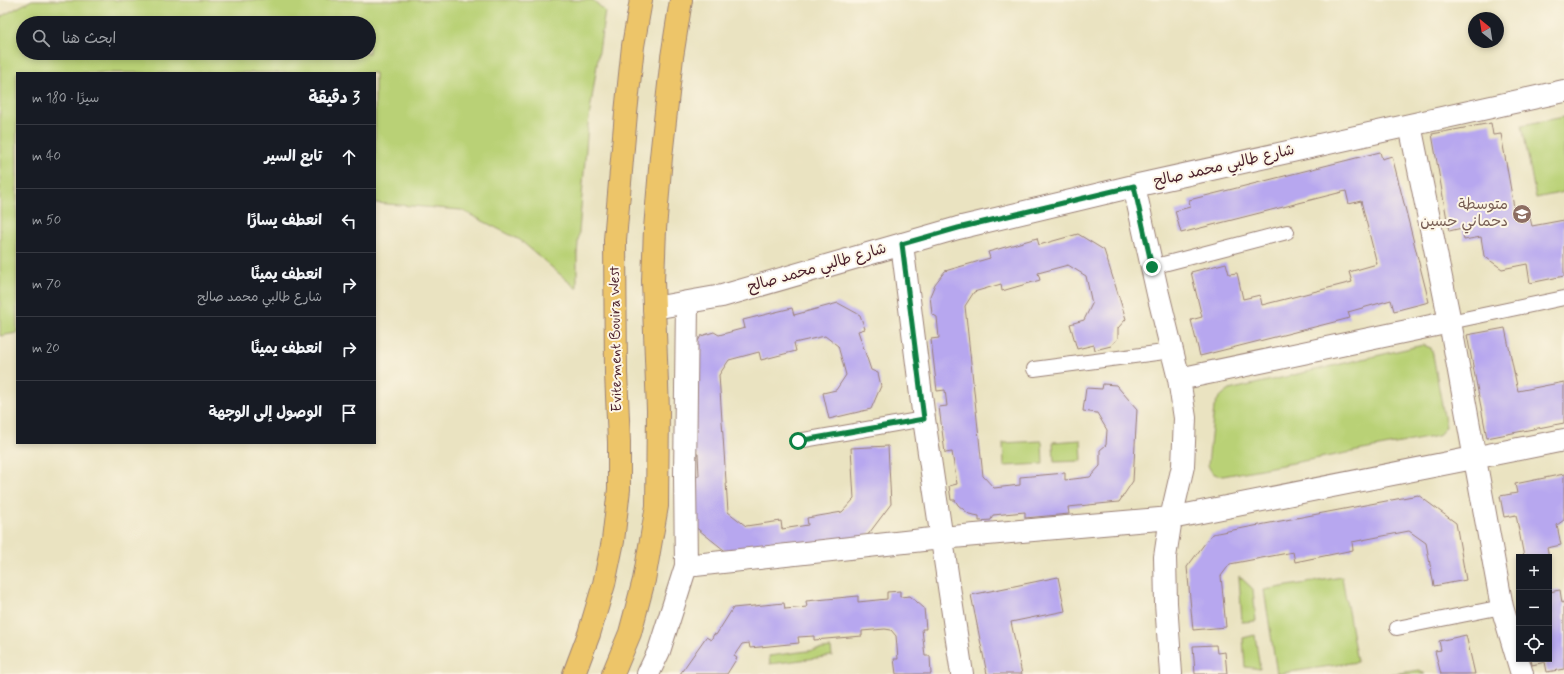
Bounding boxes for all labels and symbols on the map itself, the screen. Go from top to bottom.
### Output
north arrow [1468,12,1504,48]
street label: شارع طالبي محمد صالح [1152,140,1297,194]
place label: متوسطة دحماني حسين [1420,195,1508,234]
school or university icon: متوسطة دحماني حسين [1511,203,1533,225]
street label: شارع طالبي محمد صالح [745,239,889,299]
route end [1143,258,1161,276]
street label: Evitement Bouira West [605,265,627,412]
route start [789,432,807,450]

